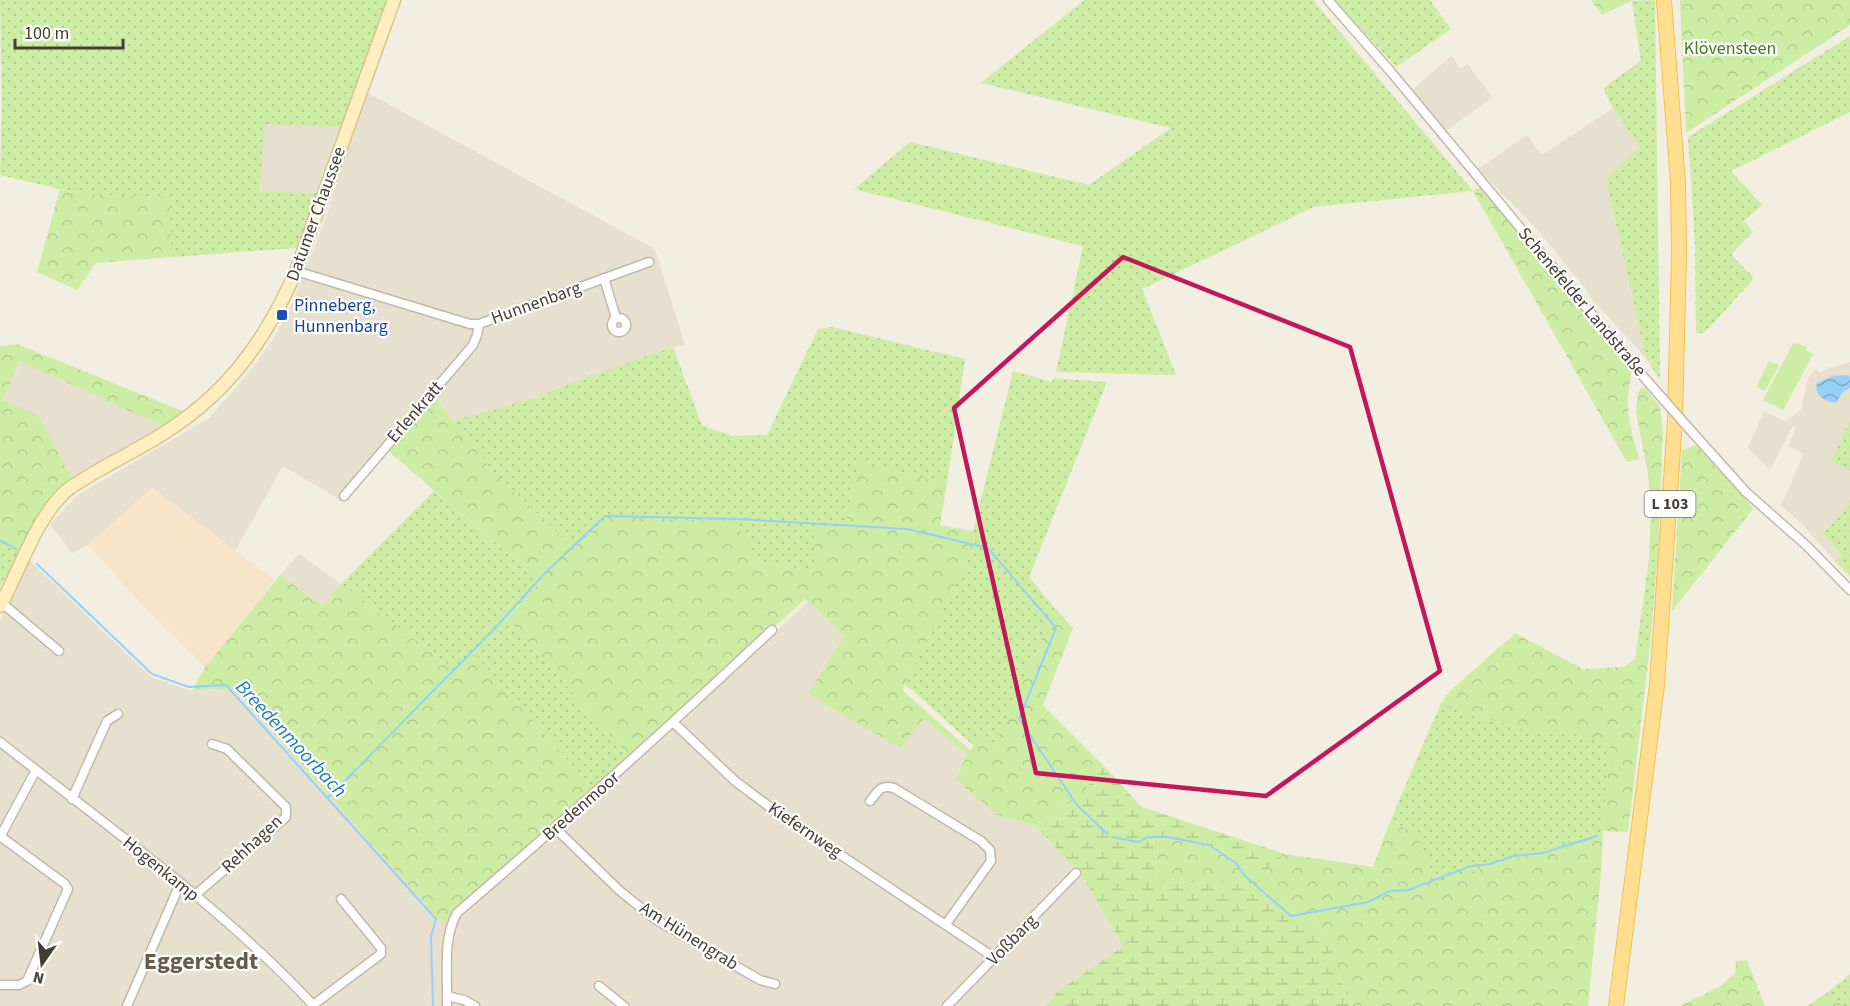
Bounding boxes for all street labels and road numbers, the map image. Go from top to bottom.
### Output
street label: Datumer Chaussee [280,143,352,285]
street label: Schenefelder Landstraße [1512,222,1652,382]
street label: Hunnenbarg [488,275,584,331]
street label: Erlenkratt [381,376,449,448]
road number: L 103 [1644,491,1696,517]
street label: Bredenmoor [537,765,626,847]
street label: Kiefernweg [763,796,847,864]
street label: Rehhagen [216,809,288,879]
street label: Hogenkamp [117,830,205,908]
street label: Am Hünengrab [635,896,743,976]
street label: Voßbarg [981,909,1043,971]

